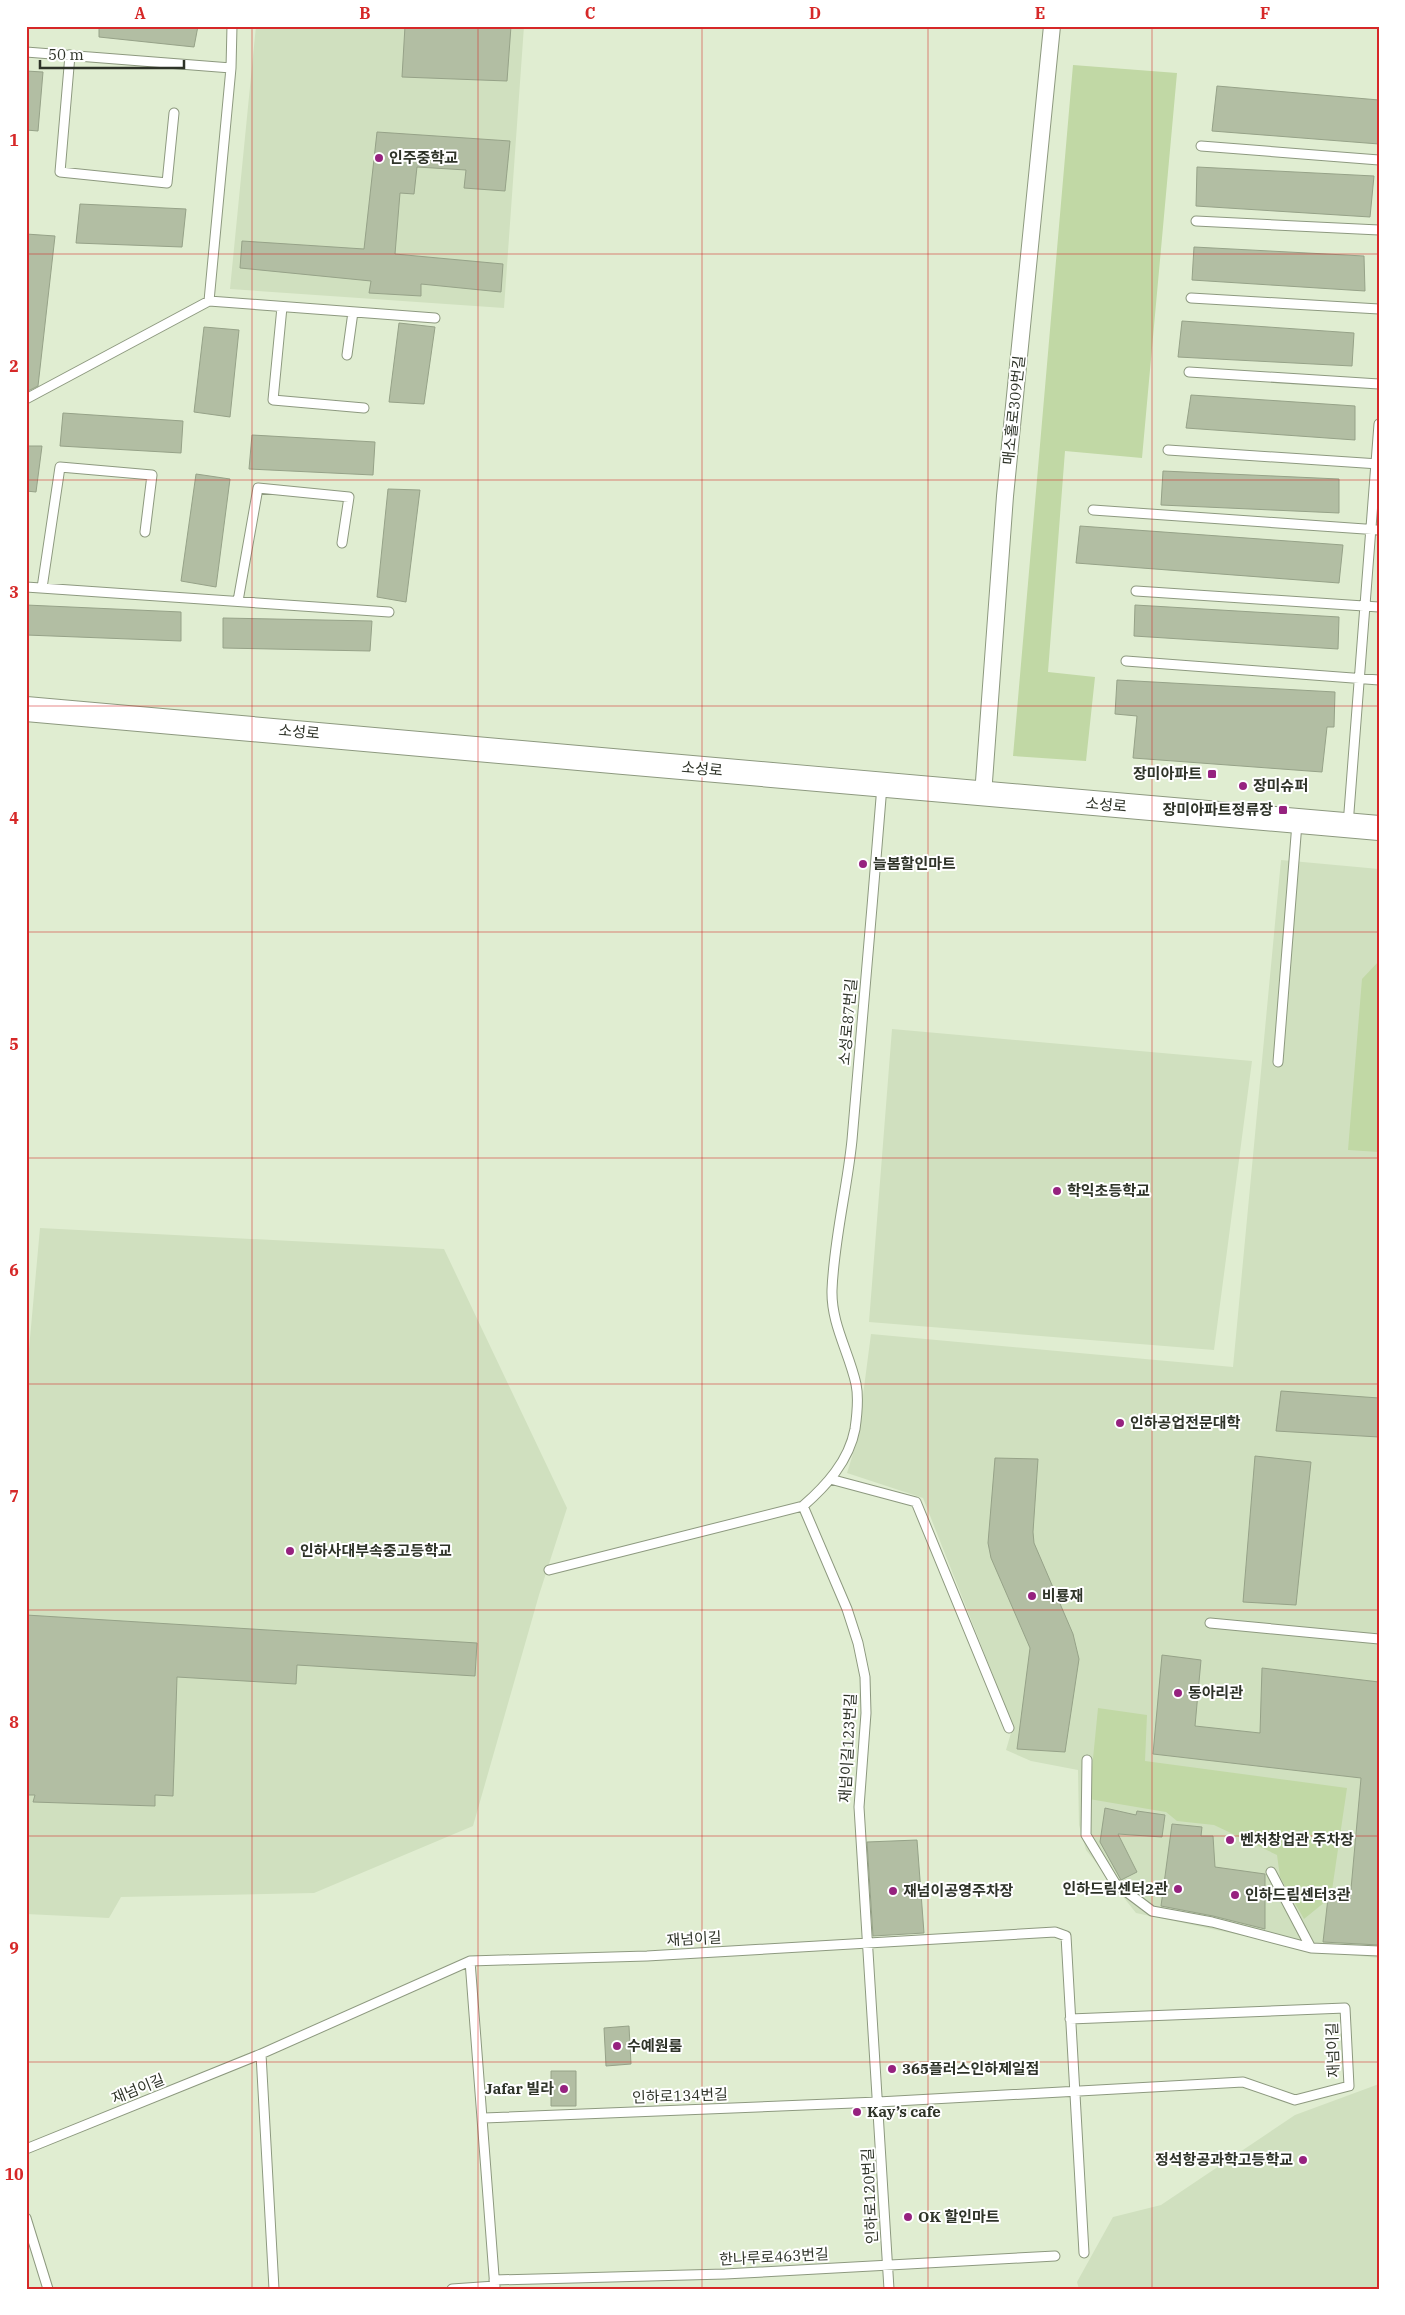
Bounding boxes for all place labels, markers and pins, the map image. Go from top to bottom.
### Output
place label: 인주중학교 [389,148,458,167]
marker: 인주중학교 [373,152,385,164]
place label: 장미아파트 [1133,764,1202,783]
marker: 장미아파트 [1206,768,1218,780]
place label: 장미슈퍼 [1253,776,1308,795]
marker: 장미슈퍼 [1237,780,1249,792]
place label: 장미아파트정류장 [1163,800,1273,819]
marker: 장미아파트정류장 [1277,804,1289,816]
place label: 늘봄할인마트 [873,854,956,873]
marker: 늘봄할인마트 [857,858,869,870]
place label: 학익초등학교 [1067,1181,1150,1200]
marker: 학익초등학교 [1051,1185,1063,1197]
place label: 인하공업전문대학 [1130,1413,1241,1432]
marker: 인하공업전문대학 [1114,1417,1126,1429]
place label: 인하사대부속중고등학교 [300,1541,452,1560]
marker: 인하사대부속중고등학교 [284,1545,296,1557]
place label: 비룡재 [1042,1586,1083,1605]
marker: 비룡재 [1026,1590,1038,1602]
place label: 동아리관 [1188,1683,1243,1702]
marker: 동아리관 [1172,1687,1184,1699]
place label: 벤처창업관 주차장 [1240,1830,1354,1849]
marker: 벤처창업관 주차장 [1224,1834,1236,1846]
place label: 인하드림센터2관 [1062,1879,1168,1898]
place label: 재넘이공영주차장 [903,1881,1014,1900]
marker: 인하드림센터2관 [1172,1883,1184,1895]
marker: 재넘이공영주차장 [887,1885,899,1897]
place label: 인하드림센터3관 [1245,1885,1351,1904]
marker: 인하드림센터3관 [1229,1889,1241,1901]
place label: 수예원룸 [627,2036,682,2055]
marker: 수예원룸 [611,2040,623,2052]
place label: 365플러스인하제일점 [902,2059,1039,2078]
marker: 365플러스인하제일점 [886,2063,898,2075]
place label: Jafar 빌라 [485,2079,554,2098]
marker: Jafar 빌라 [558,2083,570,2095]
place label: Kay’s cafe [867,2102,941,2121]
marker: Kay’s cafe [851,2106,863,2118]
place label: 정석항공과학고등학교 [1155,2150,1293,2169]
marker: 정석항공과학고등학교 [1297,2154,1309,2166]
place label: OK 할인마트 [918,2207,1000,2226]
marker: OK 할인마트 [902,2211,914,2223]

